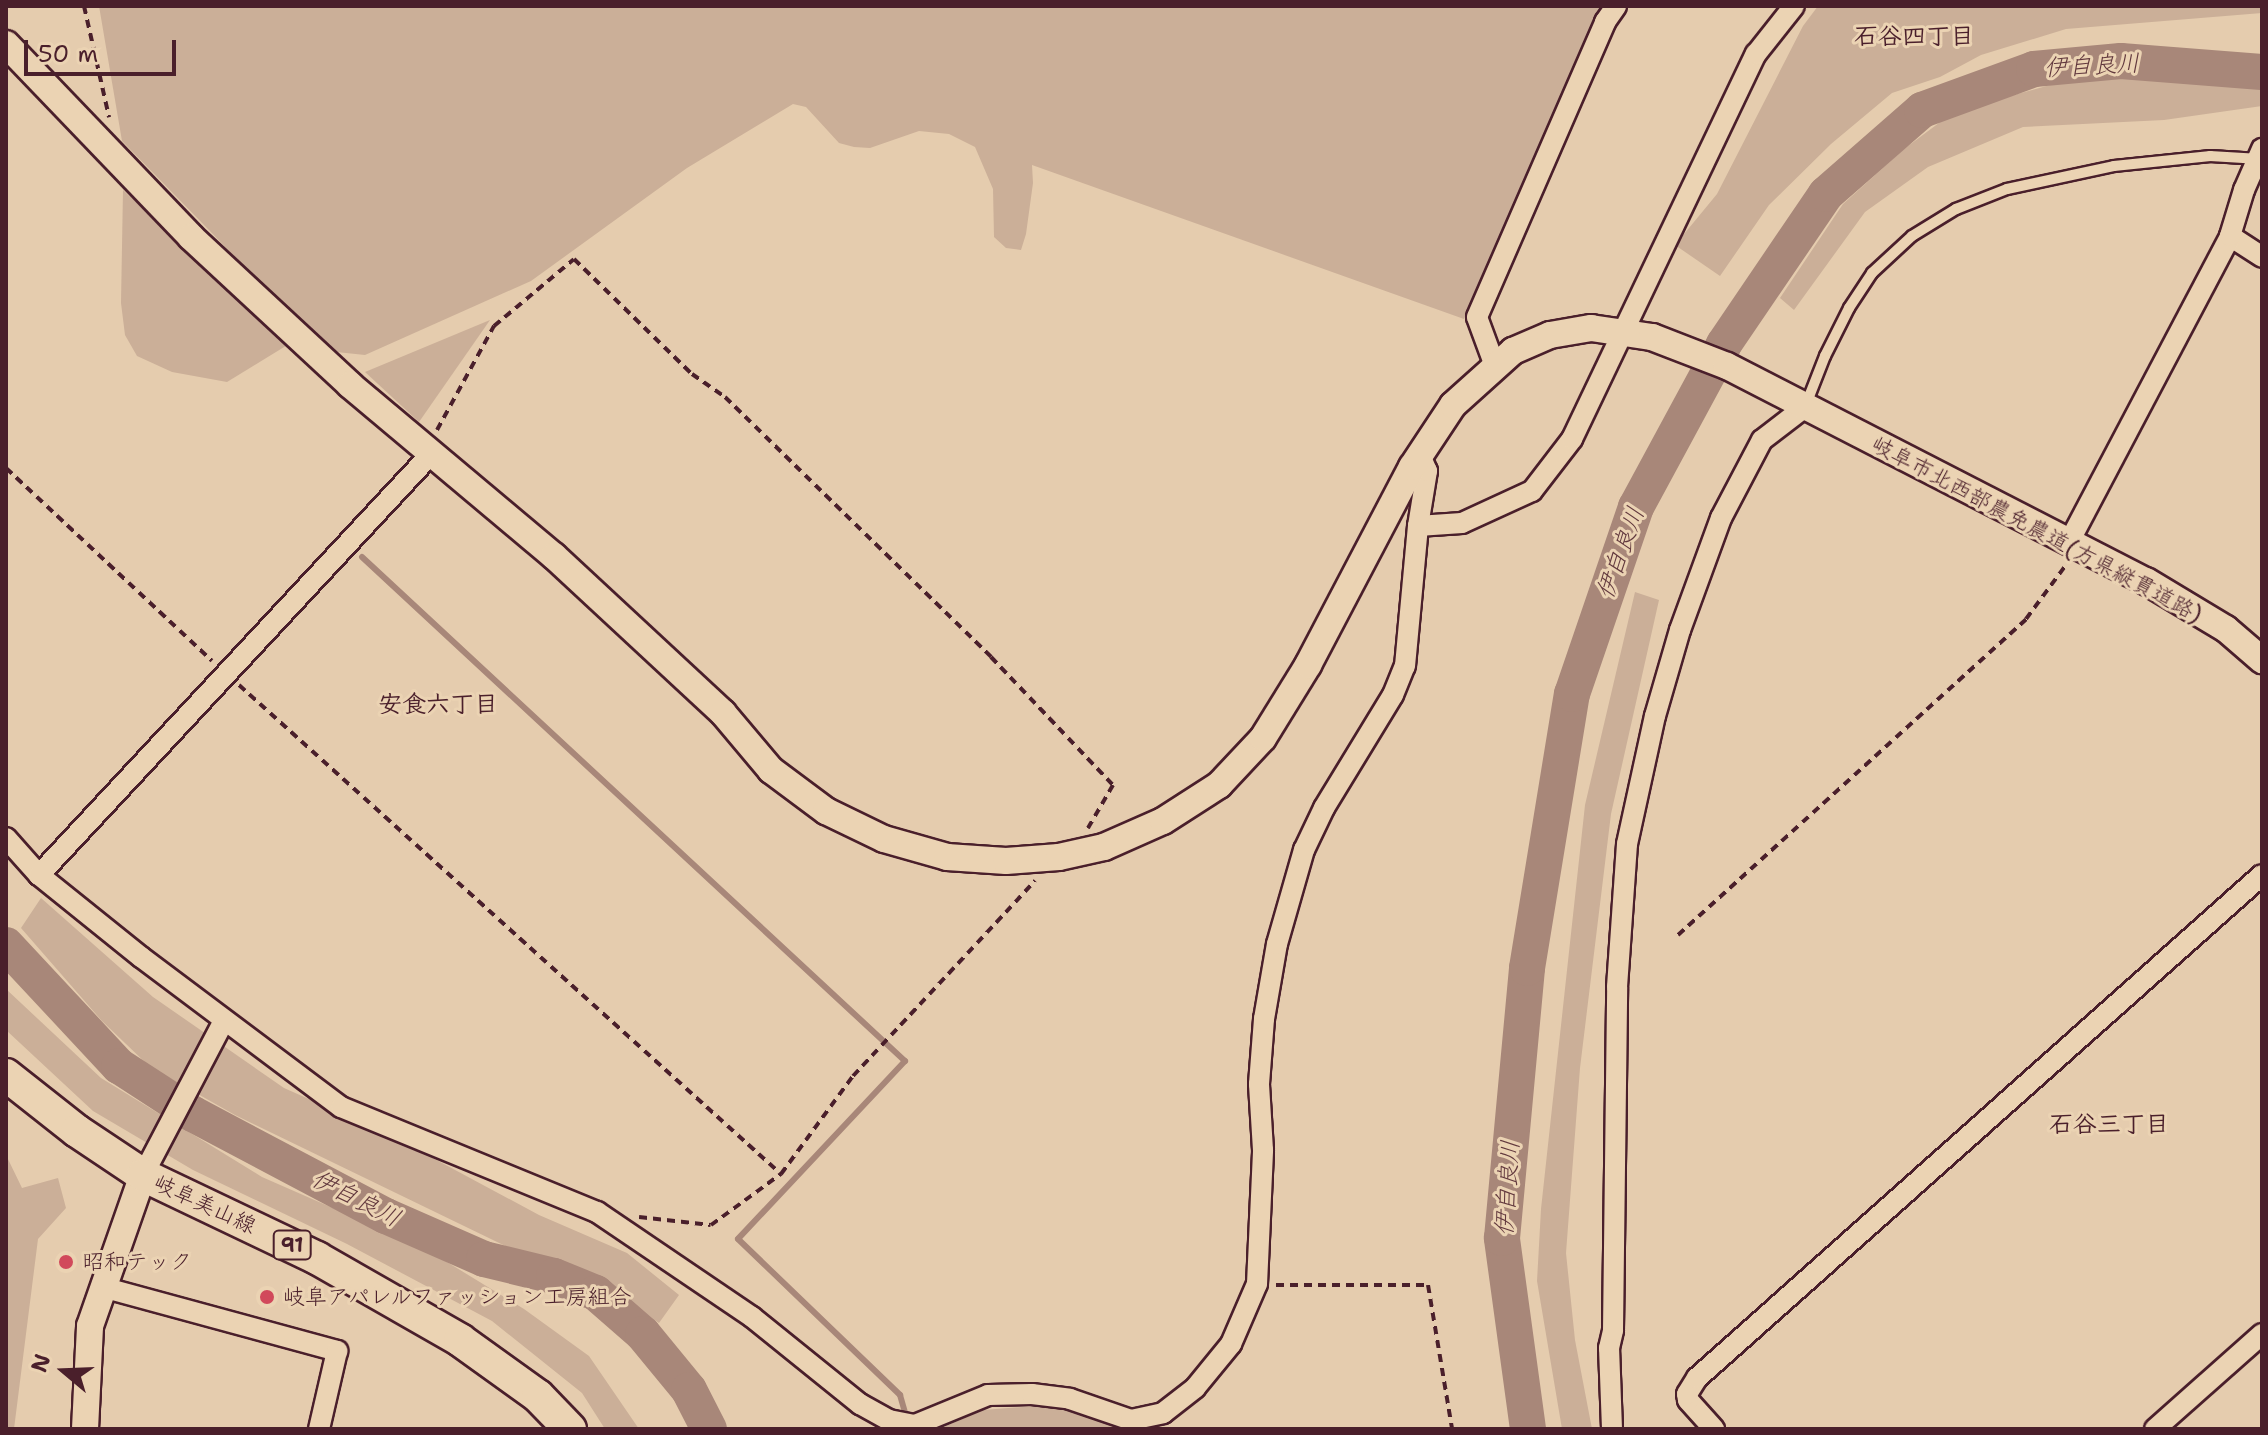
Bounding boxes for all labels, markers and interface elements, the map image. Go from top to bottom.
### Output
district label: 石谷四丁目 [1854,23,1974,51]
scale bar [28,24,180,74]
text: 50 m [38,38,98,70]
water label: 伊自良川 [2043,49,2141,83]
street label: 岐阜市北西部農免農道(方県縦貫道路) [1867,430,2207,628]
water label: 伊自良川 [1591,503,1651,603]
district label: 安食六丁目 [378,691,498,719]
district label: 石谷三丁目 [2049,1111,2169,1139]
water label: 伊自良川 [1490,1139,1526,1237]
water label: 伊自良川 [307,1164,405,1234]
street label: 岐阜美山線 [150,1169,260,1239]
road number: 91 [272,1229,312,1261]
place label: 昭和テック [82,1249,192,1275]
marker: 昭和テック [57,1253,75,1271]
place label: 岐阜アパレルファッション工房組合 [283,1284,635,1310]
marker: 岐阜アパレルファッション工房組合 [258,1288,276,1306]
north arrow [24,1331,104,1411]
text: N [24,1350,57,1376]

